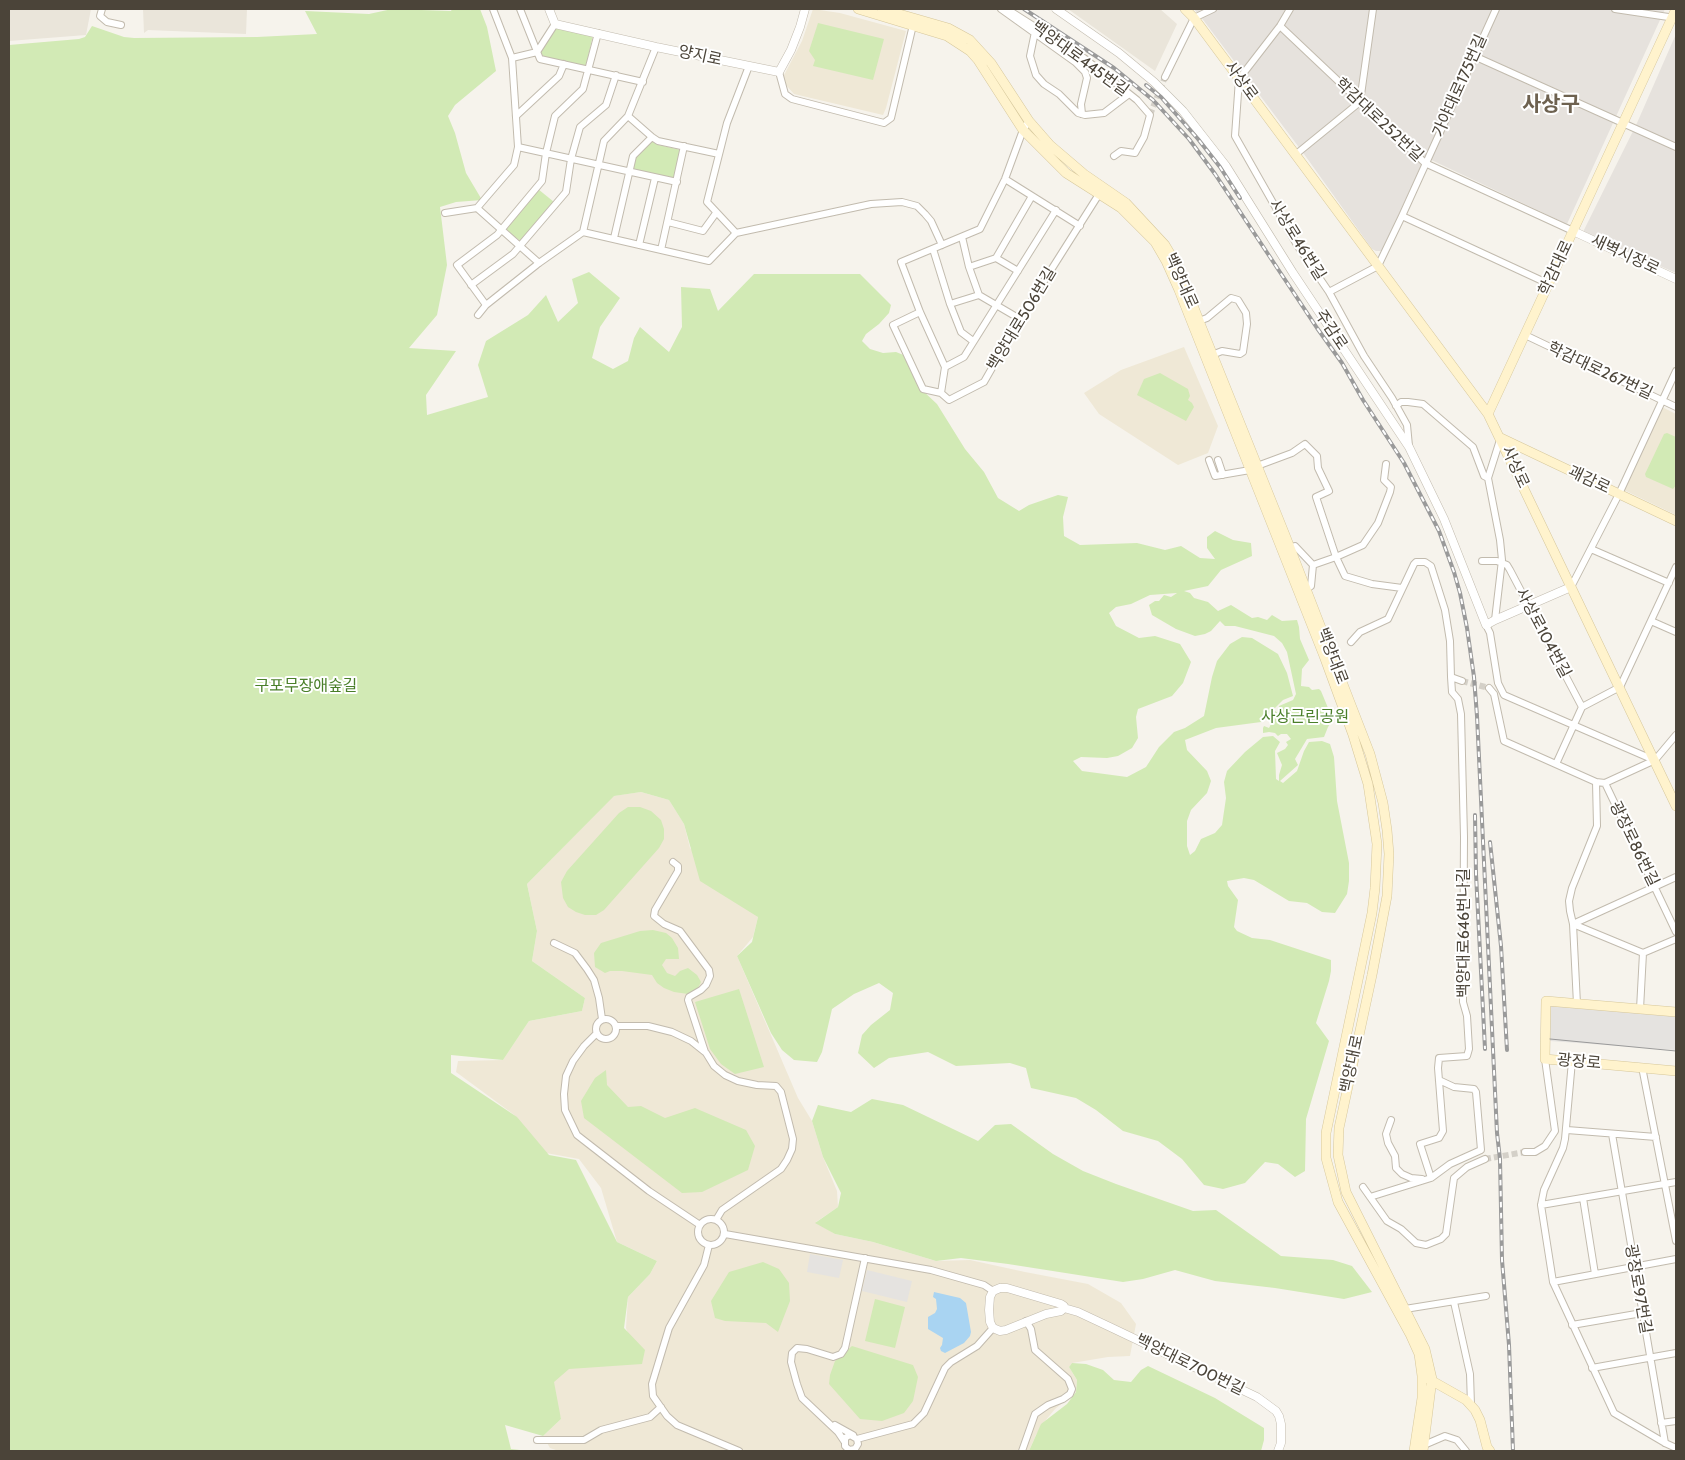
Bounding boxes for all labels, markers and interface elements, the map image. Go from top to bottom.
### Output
street label: 백양대로445번길 [1028,17,1132,101]
street label: 가야대로175번길 [1429,32,1491,140]
street label: 양지로 [676,42,724,70]
street label: 사상로 [1220,57,1262,105]
street label: 학감대로252번길 [1331,74,1427,166]
district label: 사상구 [1522,92,1580,118]
street label: 사상로46번길 [1264,196,1330,284]
street label: 새벽시장로 [1588,231,1662,279]
street label: 학감대로 [1535,237,1577,299]
street label: 백양대로 [1160,250,1202,312]
street label: 백양대로506번길 [984,264,1060,374]
street label: 주감로 [1311,306,1351,354]
street label: 학감대로267번길 [1544,338,1656,404]
street label: 사상로 [1497,443,1533,491]
street label: 괘감로 [1565,462,1613,498]
street label: 사상로104번길 [1511,585,1575,681]
street label: 백양대로 [1312,625,1352,687]
park label: 구포무장애숲길 [254,676,358,696]
park label: 사상근린공원 [1261,707,1349,727]
street label: 광장로86번길 [1605,798,1663,890]
street label: 백양대로646번나길 [1454,868,1474,998]
street label: 백양대로 [1336,1033,1368,1095]
street label: 광장로 [1556,1051,1602,1073]
street label: 광장로97번길 [1621,1243,1655,1335]
street label: 백양대로700번길 [1133,1330,1247,1400]

